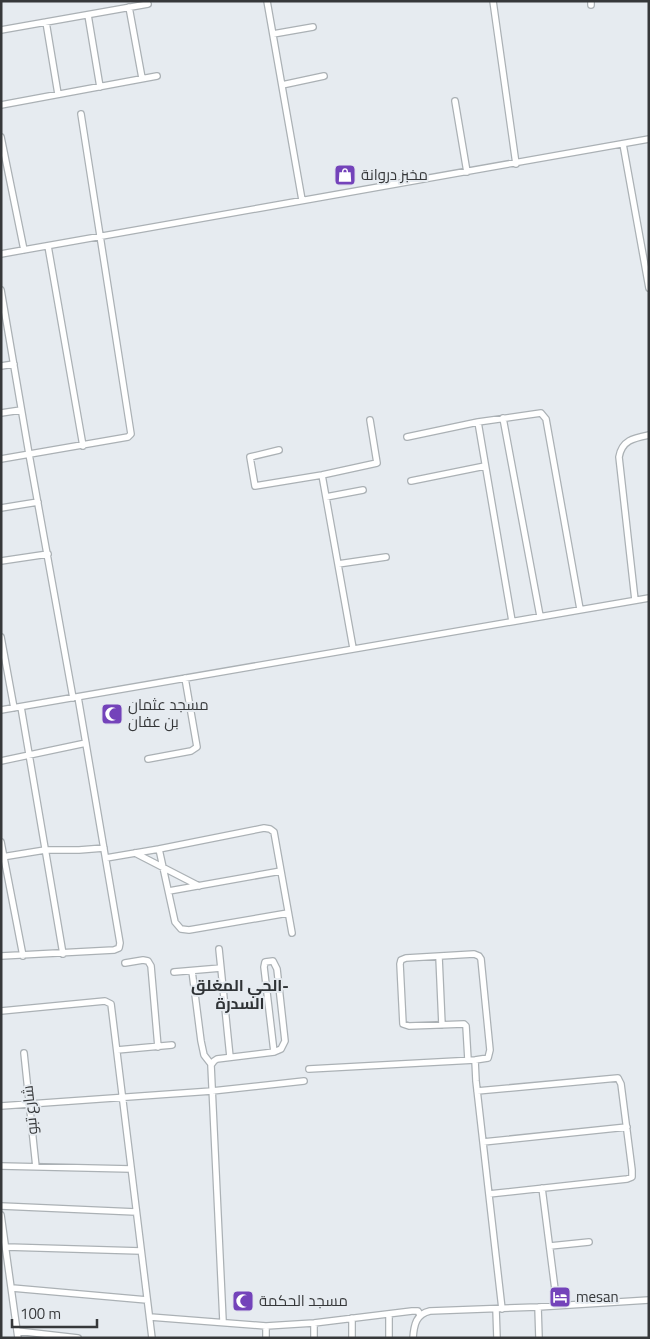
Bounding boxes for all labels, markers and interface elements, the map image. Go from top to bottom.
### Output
shop icon: مخبز دروانة [333,163,357,187]
place label: مخبز دروانة [361,163,428,186]
place label: مسجد عثمان بن عفان [128,693,209,733]
mosque icon: مسجد عثمان بن عفان [100,702,124,726]
district label: الحي المغلق- السدرة [191,973,289,1015]
street label: شارع تبو [15,1084,44,1136]
hotel icon: mesan [548,1285,572,1309]
place label: mesan [576,1285,619,1308]
mosque icon: مسجد الحكمة [231,1289,255,1313]
place label: مسجد الحكمة [259,1289,348,1312]
scale bar [12,1296,98,1328]
text: 100 m [20,1302,61,1325]

